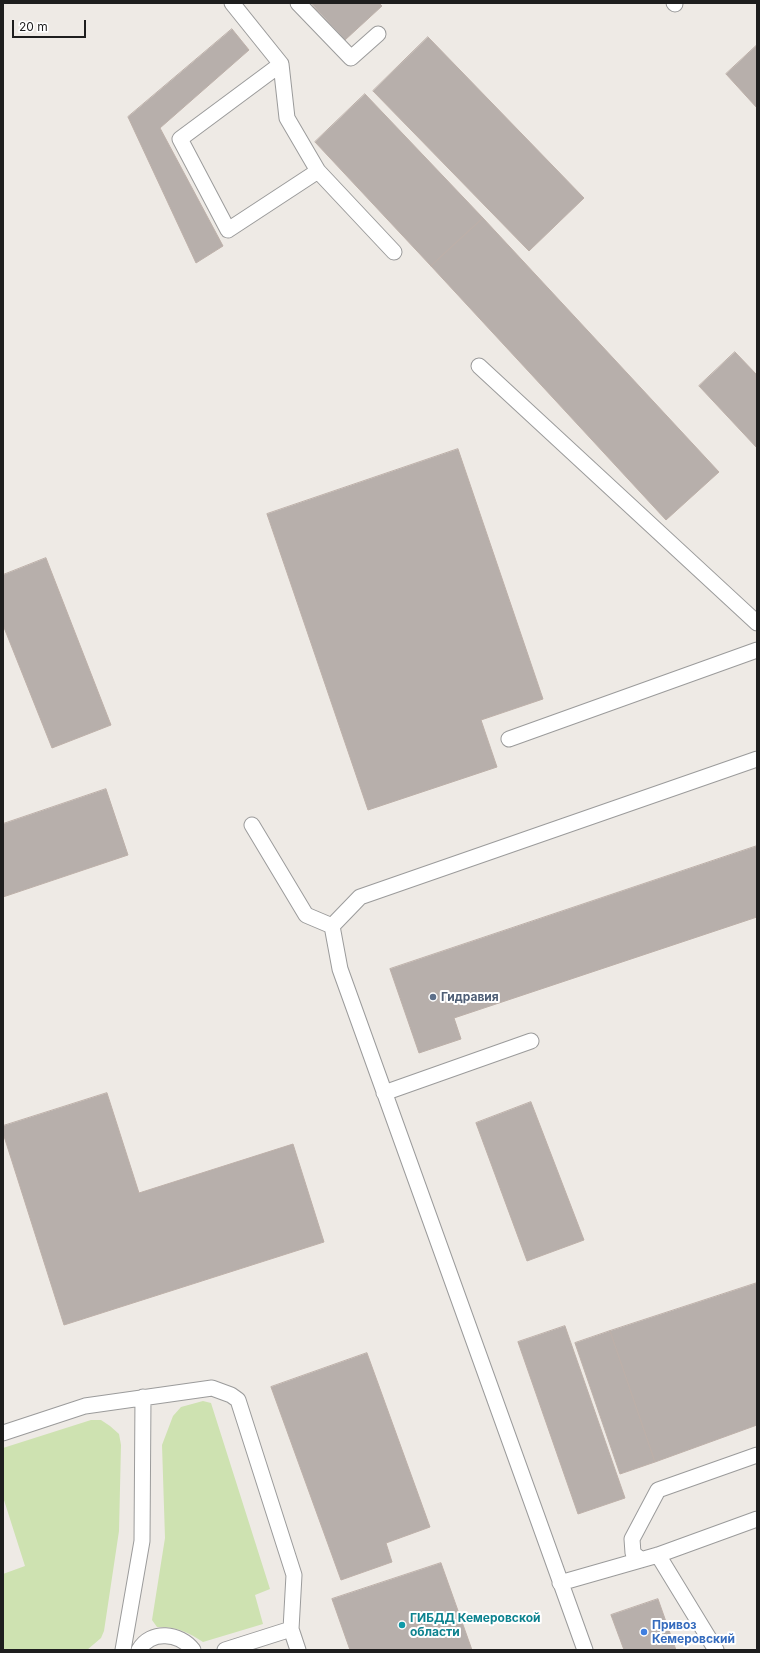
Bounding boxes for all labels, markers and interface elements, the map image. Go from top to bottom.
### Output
scale bar [14,12,88,38]
text: 20 m [19,19,48,34]
place label: Гидравия [441,990,499,1004]
marker: Гидравия [428,992,438,1002]
place label: ГИБДД Кемеровской области [410,1611,540,1639]
place label: Привоз Кемеровский [652,1618,735,1646]
marker: ГИБДД Кемеровской области [397,1620,407,1630]
marker: Привоз Кемеровский [639,1627,649,1637]

